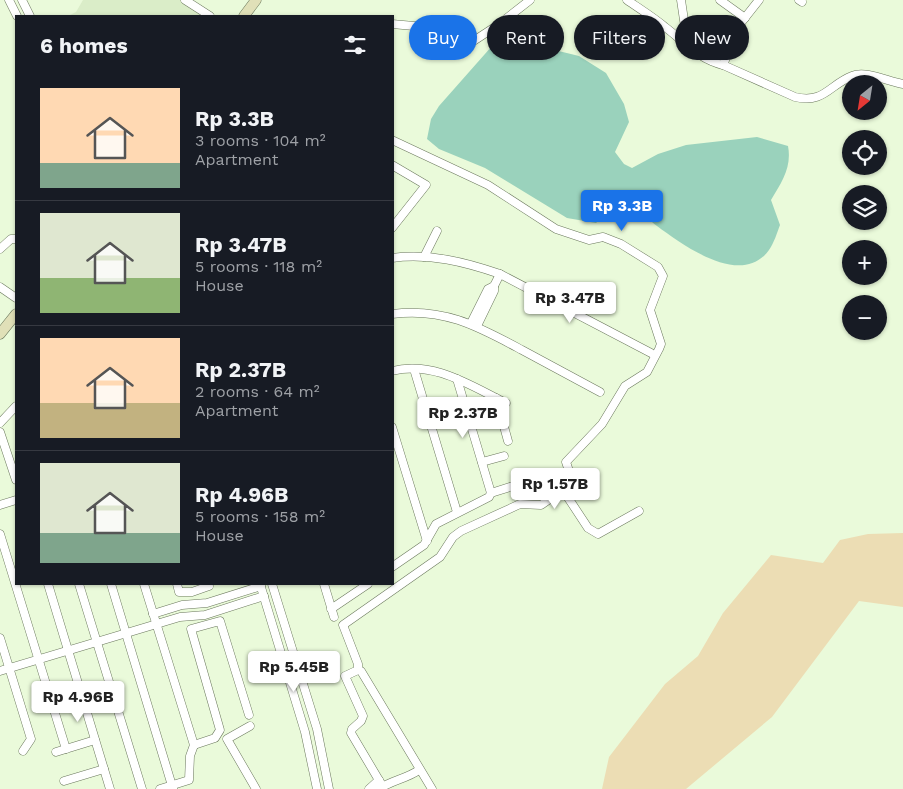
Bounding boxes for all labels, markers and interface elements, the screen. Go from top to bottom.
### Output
chip: Buy [409,15,477,60]
chip: Rent [487,15,564,60]
chip: Filters [574,15,665,60]
chip: New [675,15,749,60]
icon: filters [341,31,369,59]
text: 6 homes [40,33,128,58]
north arrow [842,75,888,120]
map controls [842,75,887,340]
text: Rp 3.3B [195,106,274,131]
icon: home [80,108,140,168]
button: locate [842,130,887,175]
text: 3 rooms · 104 m² [195,131,326,150]
text: Apartment [195,150,278,169]
button: layers [842,185,887,230]
pin: Rp 3.3B [576,190,668,232]
text: Rp 3.3B [592,196,652,215]
text: Rp 3.47B [195,232,287,257]
icon: home [80,233,140,293]
button: + [842,240,887,285]
text: 5 rooms · 118 m² [195,257,322,276]
text: House [195,276,244,295]
pin: Rp 3.47B [518,282,622,324]
text: Rp 3.47B [535,288,605,307]
button: − [842,295,887,340]
text: Rp 2.37B [195,357,286,382]
icon: home [80,358,140,418]
text: 2 rooms · 64 m² [195,382,320,401]
pin: Rp 2.37B [411,396,515,439]
text: Apartment [195,401,278,420]
text: Rp 2.37B [428,403,498,422]
pin: Rp 1.57B [503,468,607,510]
text: Rp 1.57B [522,474,588,493]
text: Rp 4.96B [195,482,288,507]
icon: home [80,483,140,543]
text: 5 rooms · 158 m² [195,507,325,526]
text: House [195,526,244,545]
pin: Rp 5.45B [242,650,346,693]
text: Rp 5.45B [259,657,329,676]
pin: Rp 4.96B [26,680,130,723]
text: Rp 4.96B [42,687,114,706]

